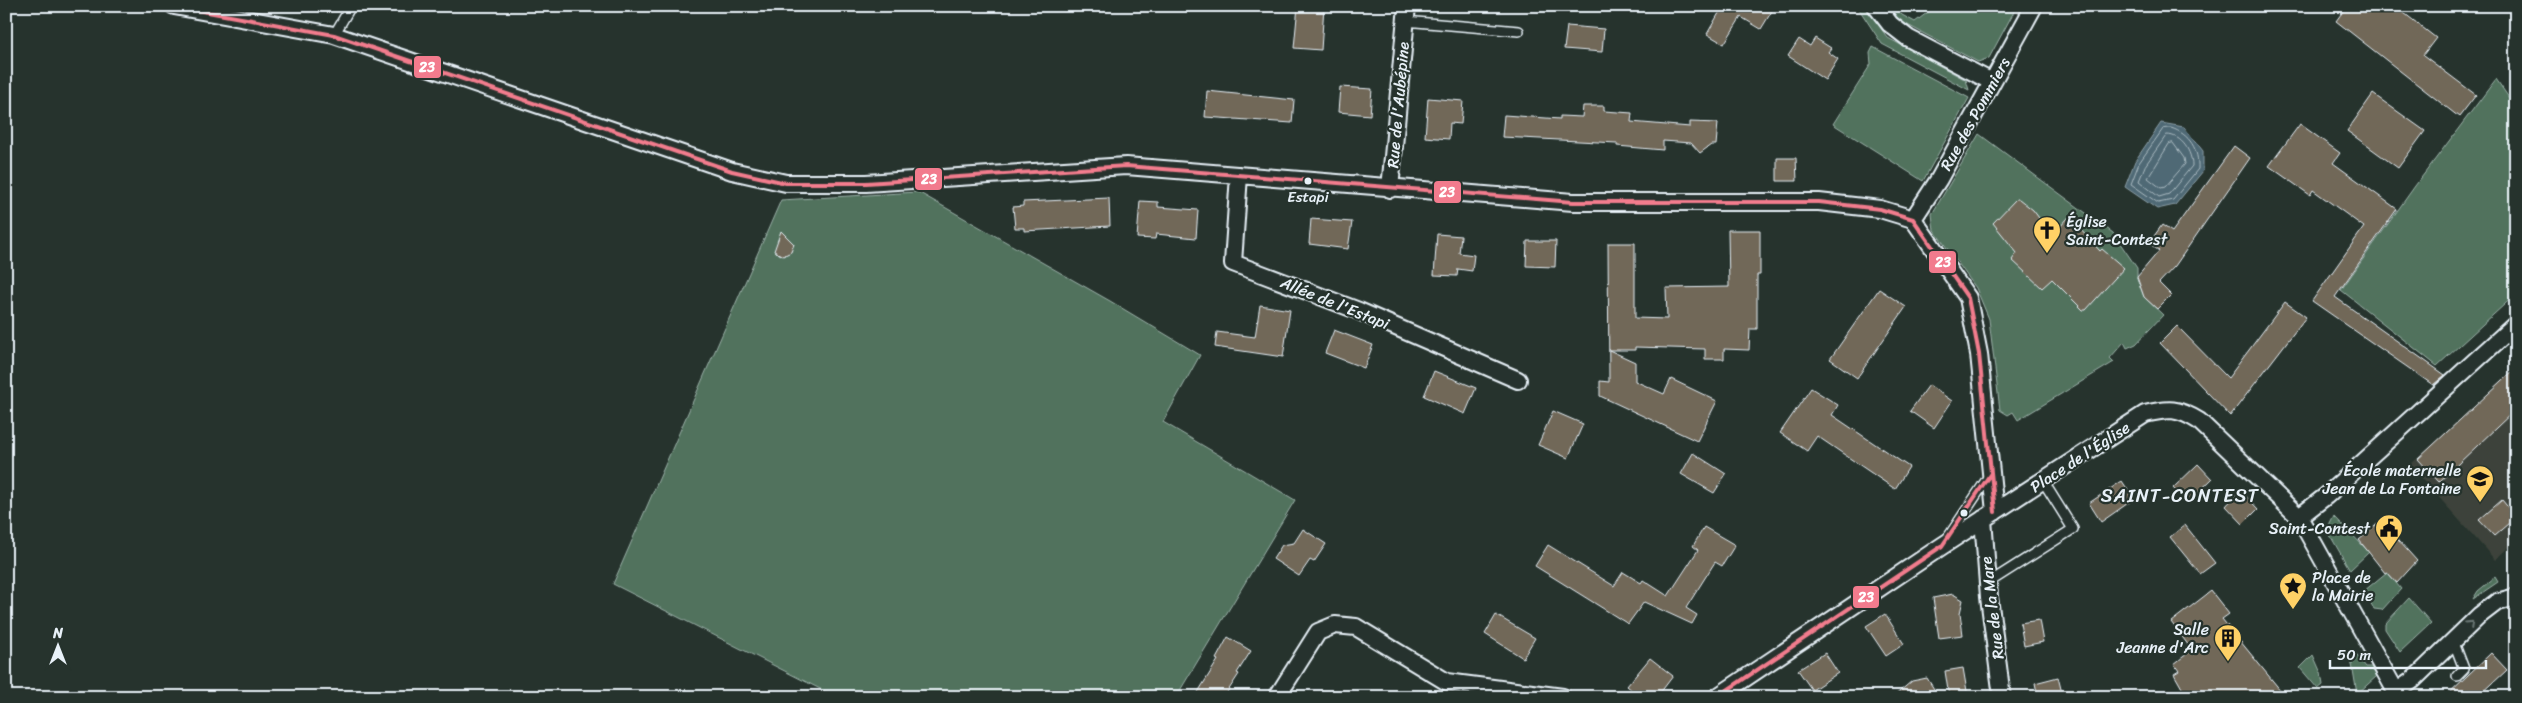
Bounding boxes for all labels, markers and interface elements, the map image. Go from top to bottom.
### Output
street label: Rue de l'Aubépine [1378,40,1418,169]
street label: Rue des Pommiers [1932,51,2018,176]
line badge: 23 [413,55,442,79]
text: 23 [418,55,435,80]
line badge: 23 [914,167,943,191]
text: 23 [920,167,937,192]
marker: Estapi [1303,176,1313,186]
line badge: 23 [1433,180,1462,204]
text: 23 [1438,180,1455,205]
place label: Estapi [1287,184,1330,210]
place label: Église Saint-Contest [2066,207,2168,254]
church icon: Église Saint-Contest [2032,215,2062,254]
line badge: 23 [1928,250,1957,274]
text: 23 [1934,250,1951,275]
street label: Allée de l'Estapi [1275,268,1394,338]
street label: Place de l'Église [2024,414,2136,500]
place label: École maternelle Jean de La Fontaine [2322,456,2461,503]
school or university icon: École maternelle Jean de La Fontaine [2465,464,2495,503]
district label: SAINT-CONTEST [2101,479,2260,512]
unlabelled marker [1959,508,1969,518]
public building icon: Saint-Contest [2374,513,2404,552]
place label: Saint-Contest [2269,514,2371,543]
street label: Rue de la Mare [1971,555,2013,661]
place label: Place de la Mairie [2312,563,2373,610]
place icon: Place de la Mairie [2278,571,2308,610]
line badge: 23 [1852,585,1880,609]
text: 23 [1857,585,1874,610]
place label: Salle Jeanne d'Arc [2116,615,2209,662]
north arrow [32,620,82,670]
text: N [52,621,63,646]
one-way arrow [2465,621,2474,630]
building icon: Salle Jeanne d'Arc [2213,623,2243,662]
scale bar [2330,638,2486,670]
text: 50 m [2337,642,2372,668]

